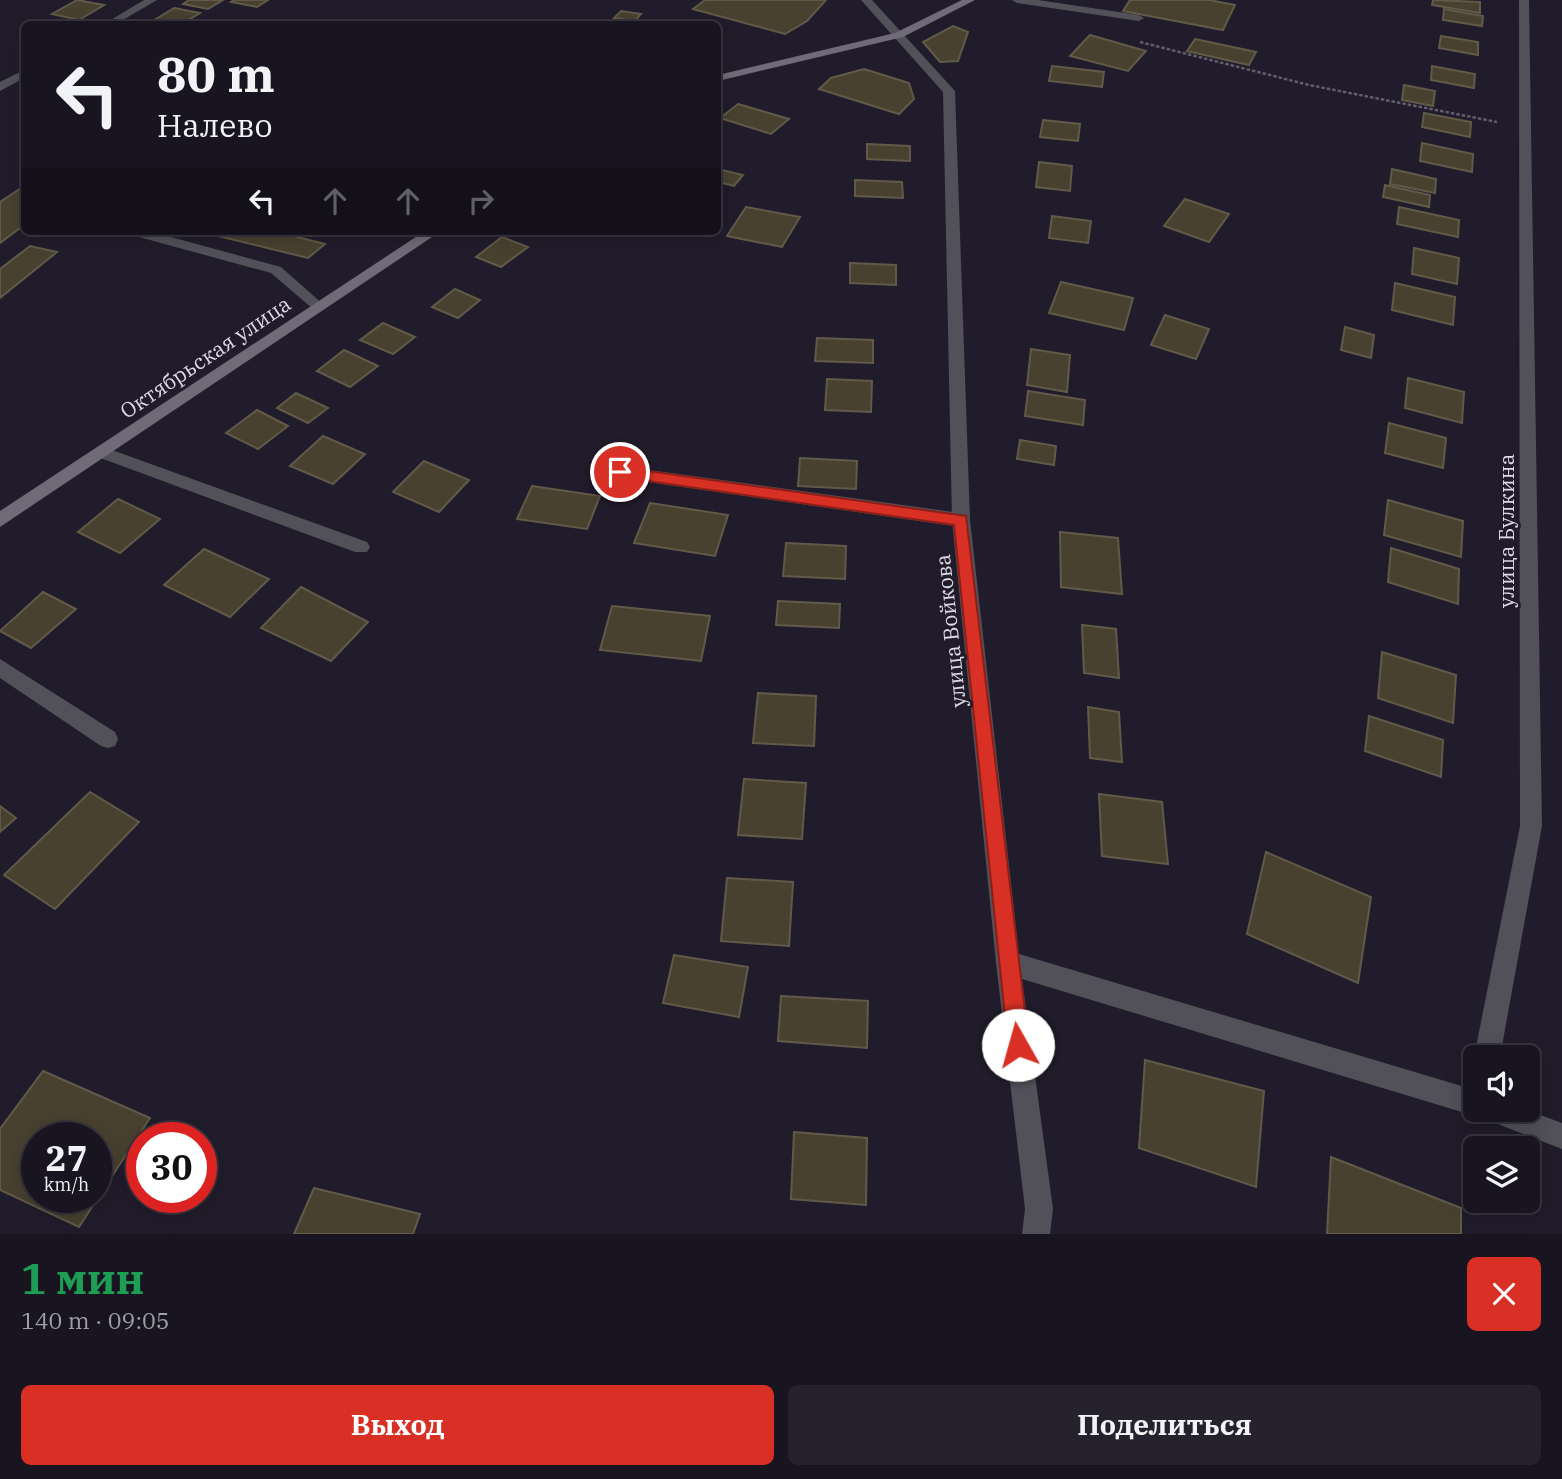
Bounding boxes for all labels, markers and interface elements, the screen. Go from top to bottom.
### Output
text: 80 m [157,42,275,105]
icon: left [42,49,133,140]
text: Налево [157,104,273,146]
icon: left [243,182,281,220]
icon: ahead [316,182,354,220]
icon: ahead [389,182,427,220]
icon: right [462,182,500,220]
street label: Октябрьская улица [114,289,296,425]
pin [590,442,650,502]
icon: arrive [601,453,639,491]
street label: улица Булкина [1492,454,1520,608]
street label: улица Войкова [928,553,972,709]
position arrow [981,1008,1055,1082]
map controls [1463,1045,1540,1213]
button: sound [1463,1045,1540,1122]
speed limit sign: 30 [126,1122,217,1213]
text: 27 [45,1135,88,1181]
button: layers [1463,1136,1540,1213]
text: km/h [44,1173,89,1196]
text: 1 мин [21,1251,144,1306]
button: close [1467,1257,1541,1331]
text: 140 m · 09:05 [21,1305,170,1335]
button: Выход [21,1385,774,1465]
button: Поделиться [788,1385,1541,1465]

